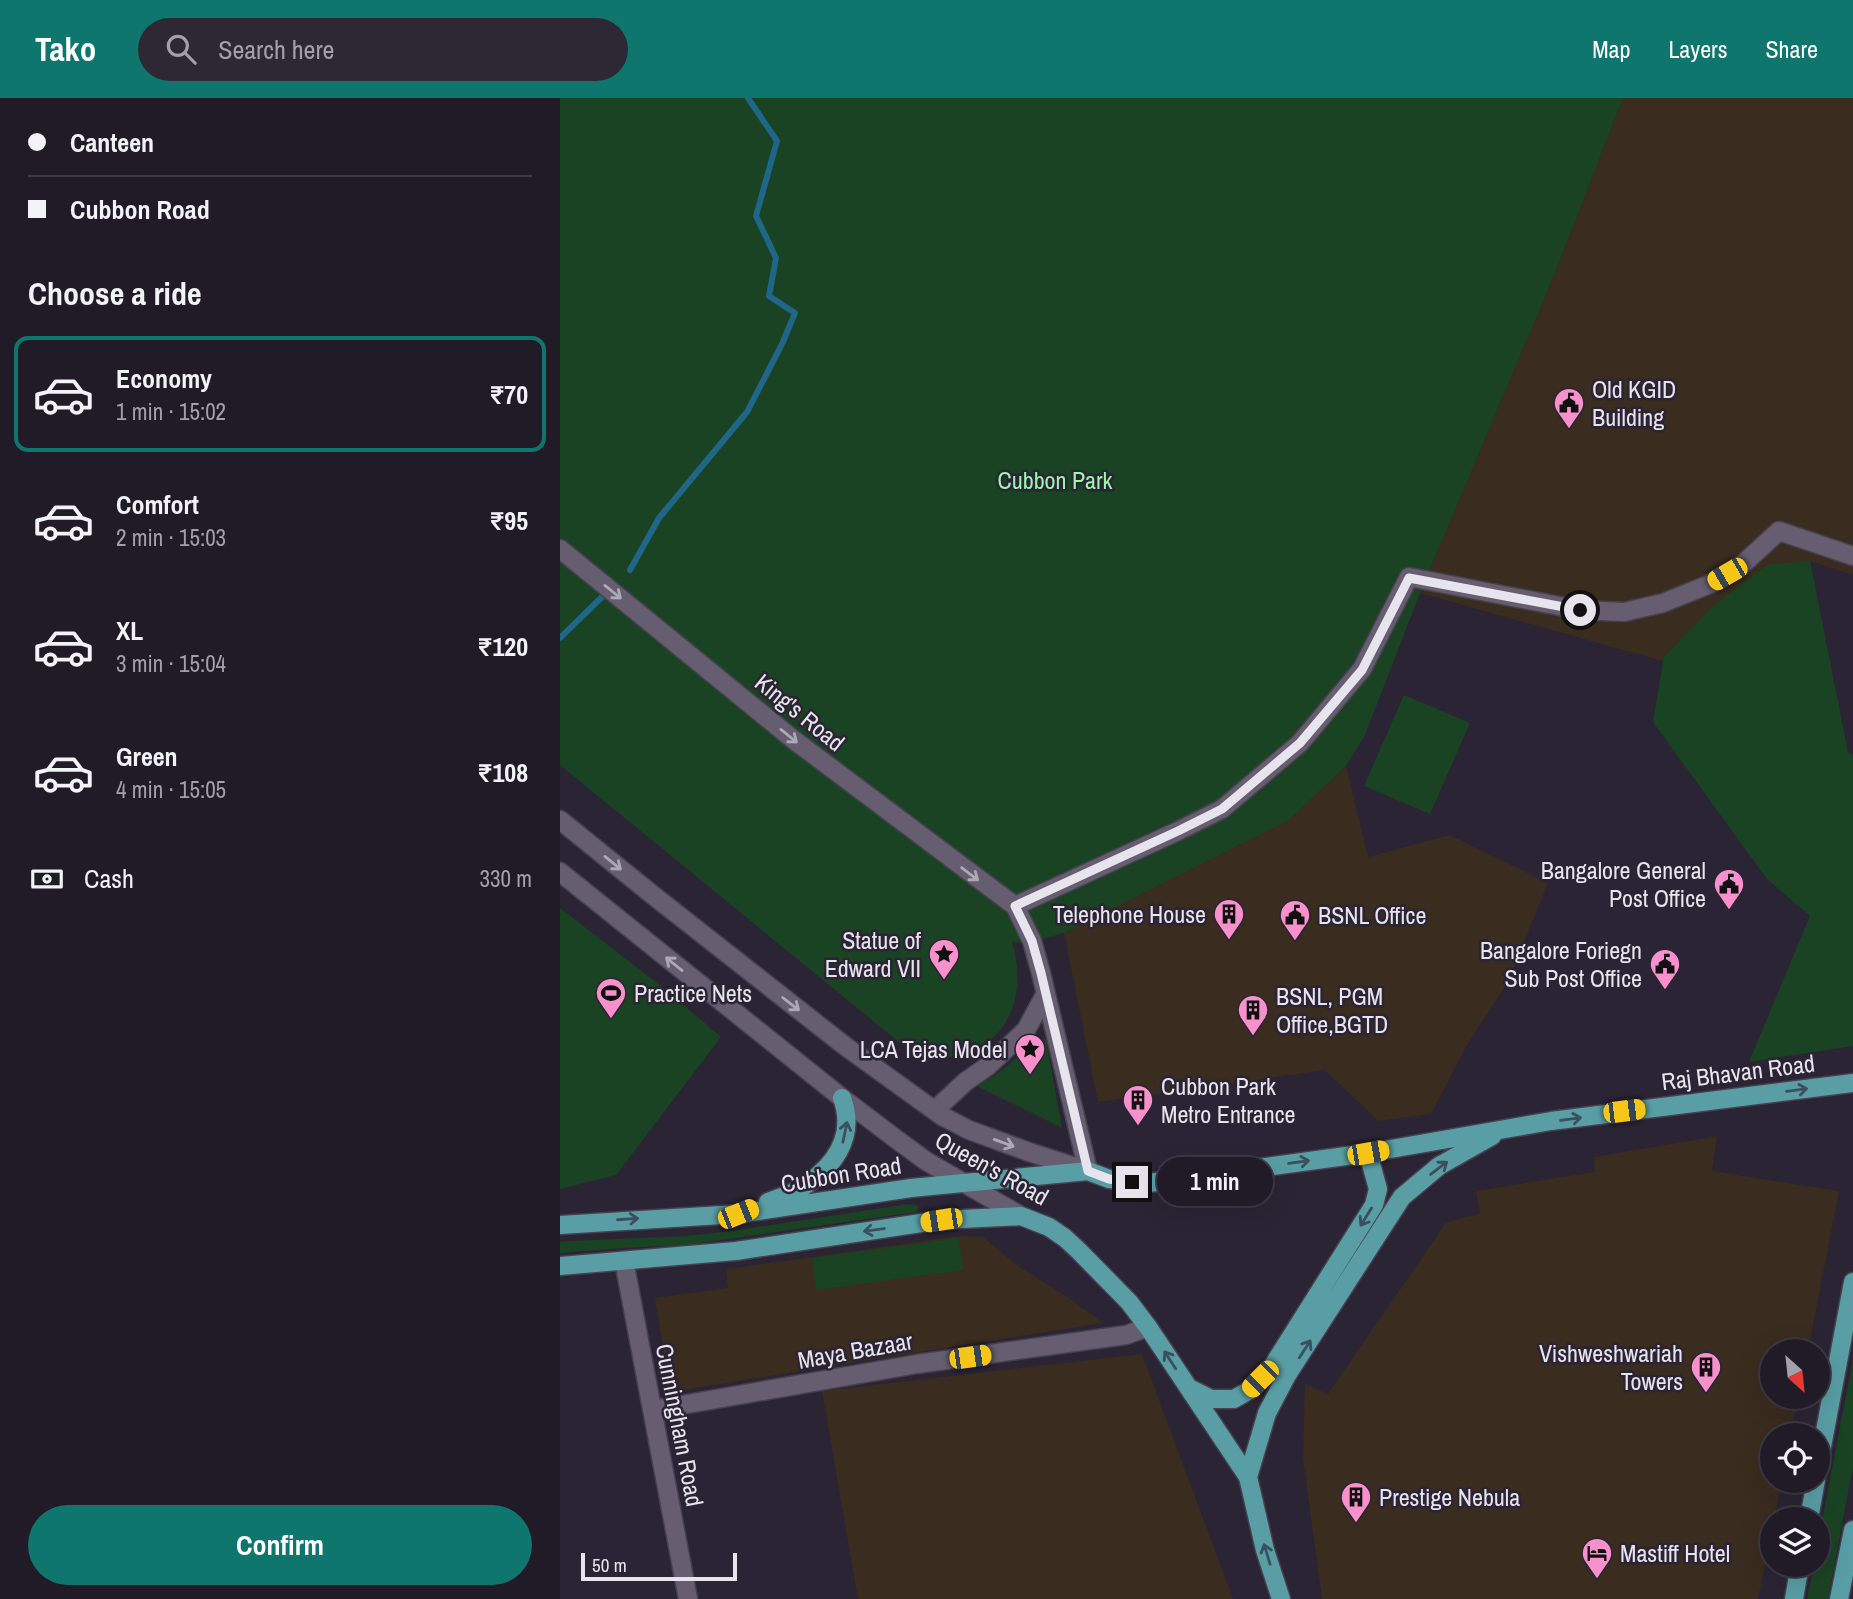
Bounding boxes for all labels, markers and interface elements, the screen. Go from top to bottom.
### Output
search box [138,18,628,81]
text: Tako [35,27,96,71]
icon: search [162,30,200,68]
text: Search here [218,32,334,67]
text: Map [1592,33,1630,65]
text: Layers [1668,33,1727,65]
text: Share [1765,33,1818,65]
text: Canteen [70,125,154,160]
text: Cubbon Road [70,192,210,227]
text: Choose a ride [28,272,202,315]
text: Economy [116,361,212,396]
icon: car [32,363,95,426]
place label: Old KGID Building [1592,373,1676,433]
text: ₹70 [489,377,528,412]
public building icon: Old KGID Building [1552,386,1586,430]
text: 1 min · 15:02 [116,396,226,427]
park label: Cubbon Park [998,464,1113,496]
text: Comfort [116,487,199,522]
icon: car [32,489,95,552]
text: ₹95 [489,503,528,538]
text: 2 min · 15:03 [116,522,226,553]
car [1704,554,1751,594]
one-way arrow [604,584,622,600]
route start [1564,594,1596,626]
text: XL [116,613,143,648]
icon: car [32,615,95,678]
text: ₹120 [477,629,528,664]
text: 3 min · 15:04 [116,648,226,679]
street label: King's Road [749,666,851,758]
one-way arrow [780,728,798,743]
text: Green [116,739,178,774]
icon: car [32,741,95,804]
text: ₹108 [477,755,528,790]
text: 4 min · 15:05 [116,774,226,805]
place label: Bangalore General Post Office [1541,854,1706,914]
one-way arrow [603,855,621,871]
icon: cash [28,860,66,898]
text: Cash [84,861,134,896]
text: 330 m [480,863,532,894]
one-way arrow [960,867,979,882]
public building icon: Bangalore General Post Office [1712,867,1746,911]
building icon: Telephone House [1212,897,1246,941]
place label: Telephone House [1053,898,1206,930]
public building icon: BSNL Office [1278,898,1312,942]
place label: BSNL Office [1318,899,1426,931]
place label: Statue of Edward VII [825,924,922,984]
place label: Bangalore Foriegn Sub Post Office [1480,934,1642,994]
place icon: Statue of Edward VII [927,937,961,981]
public building icon: Bangalore Foriegn Sub Post Office [1648,947,1682,991]
one-way arrow [666,956,684,971]
sports icon: Practice Nets [594,976,628,1020]
place label: Practice Nets [634,977,752,1009]
place label: BSNL, PGM Office,BGTD [1276,980,1388,1040]
building icon: BSNL, PGM Office,BGTD [1236,993,1270,1037]
one-way arrow [782,997,800,1012]
place icon: LCA Tejas Model [1013,1032,1047,1076]
place label: LCA Tejas Model [860,1033,1007,1065]
street label: Raj Bhavan Road [1659,1047,1817,1097]
place label: Cubbon Park Metro Entrance [1161,1070,1296,1130]
building icon: Cubbon Park Metro Entrance [1121,1083,1155,1127]
one-way arrow [1785,1083,1808,1096]
car [1602,1098,1647,1124]
one-way arrow [1559,1112,1582,1125]
one-way arrow [839,1121,852,1144]
street label: Queen's Road [929,1124,1055,1212]
one-way arrow [993,1138,1015,1150]
car [1346,1139,1391,1167]
street label: Cubbon Road [779,1149,903,1199]
one-way arrow [1288,1156,1310,1169]
callout: 1 min [1156,1158,1272,1206]
one-way arrow [1429,1160,1448,1175]
route end [1116,1166,1148,1198]
text: 1 min [1190,1166,1240,1197]
car [715,1196,762,1232]
car [919,1206,964,1234]
one-way arrow [1359,1207,1373,1227]
one-way arrow [616,1213,639,1226]
one-way arrow [863,1224,886,1237]
street label: Maya Bazaar [795,1324,915,1376]
place label: Vishweshwariah Towers [1539,1337,1683,1397]
one-way arrow [1298,1339,1312,1359]
north arrow [1760,1339,1830,1409]
map controls [1760,1339,1830,1577]
street label: Cunningham Road [649,1341,711,1509]
car [948,1344,993,1370]
one-way arrow [1162,1350,1176,1370]
building icon: Vishweshwariah Towers [1689,1350,1723,1394]
car [1238,1357,1283,1401]
button: locate [1760,1423,1830,1493]
building icon: Prestige Nebula [1339,1480,1373,1524]
place label: Prestige Nebula [1379,1481,1520,1513]
button: Confirm [28,1505,532,1585]
button: layers [1760,1507,1830,1577]
hotel icon: Mastiff Hotel [1580,1536,1614,1580]
place label: Mastiff Hotel [1620,1537,1730,1569]
one-way arrow [1259,1544,1272,1566]
scale bar [581,1550,737,1582]
text: 50 m [592,1552,627,1578]

